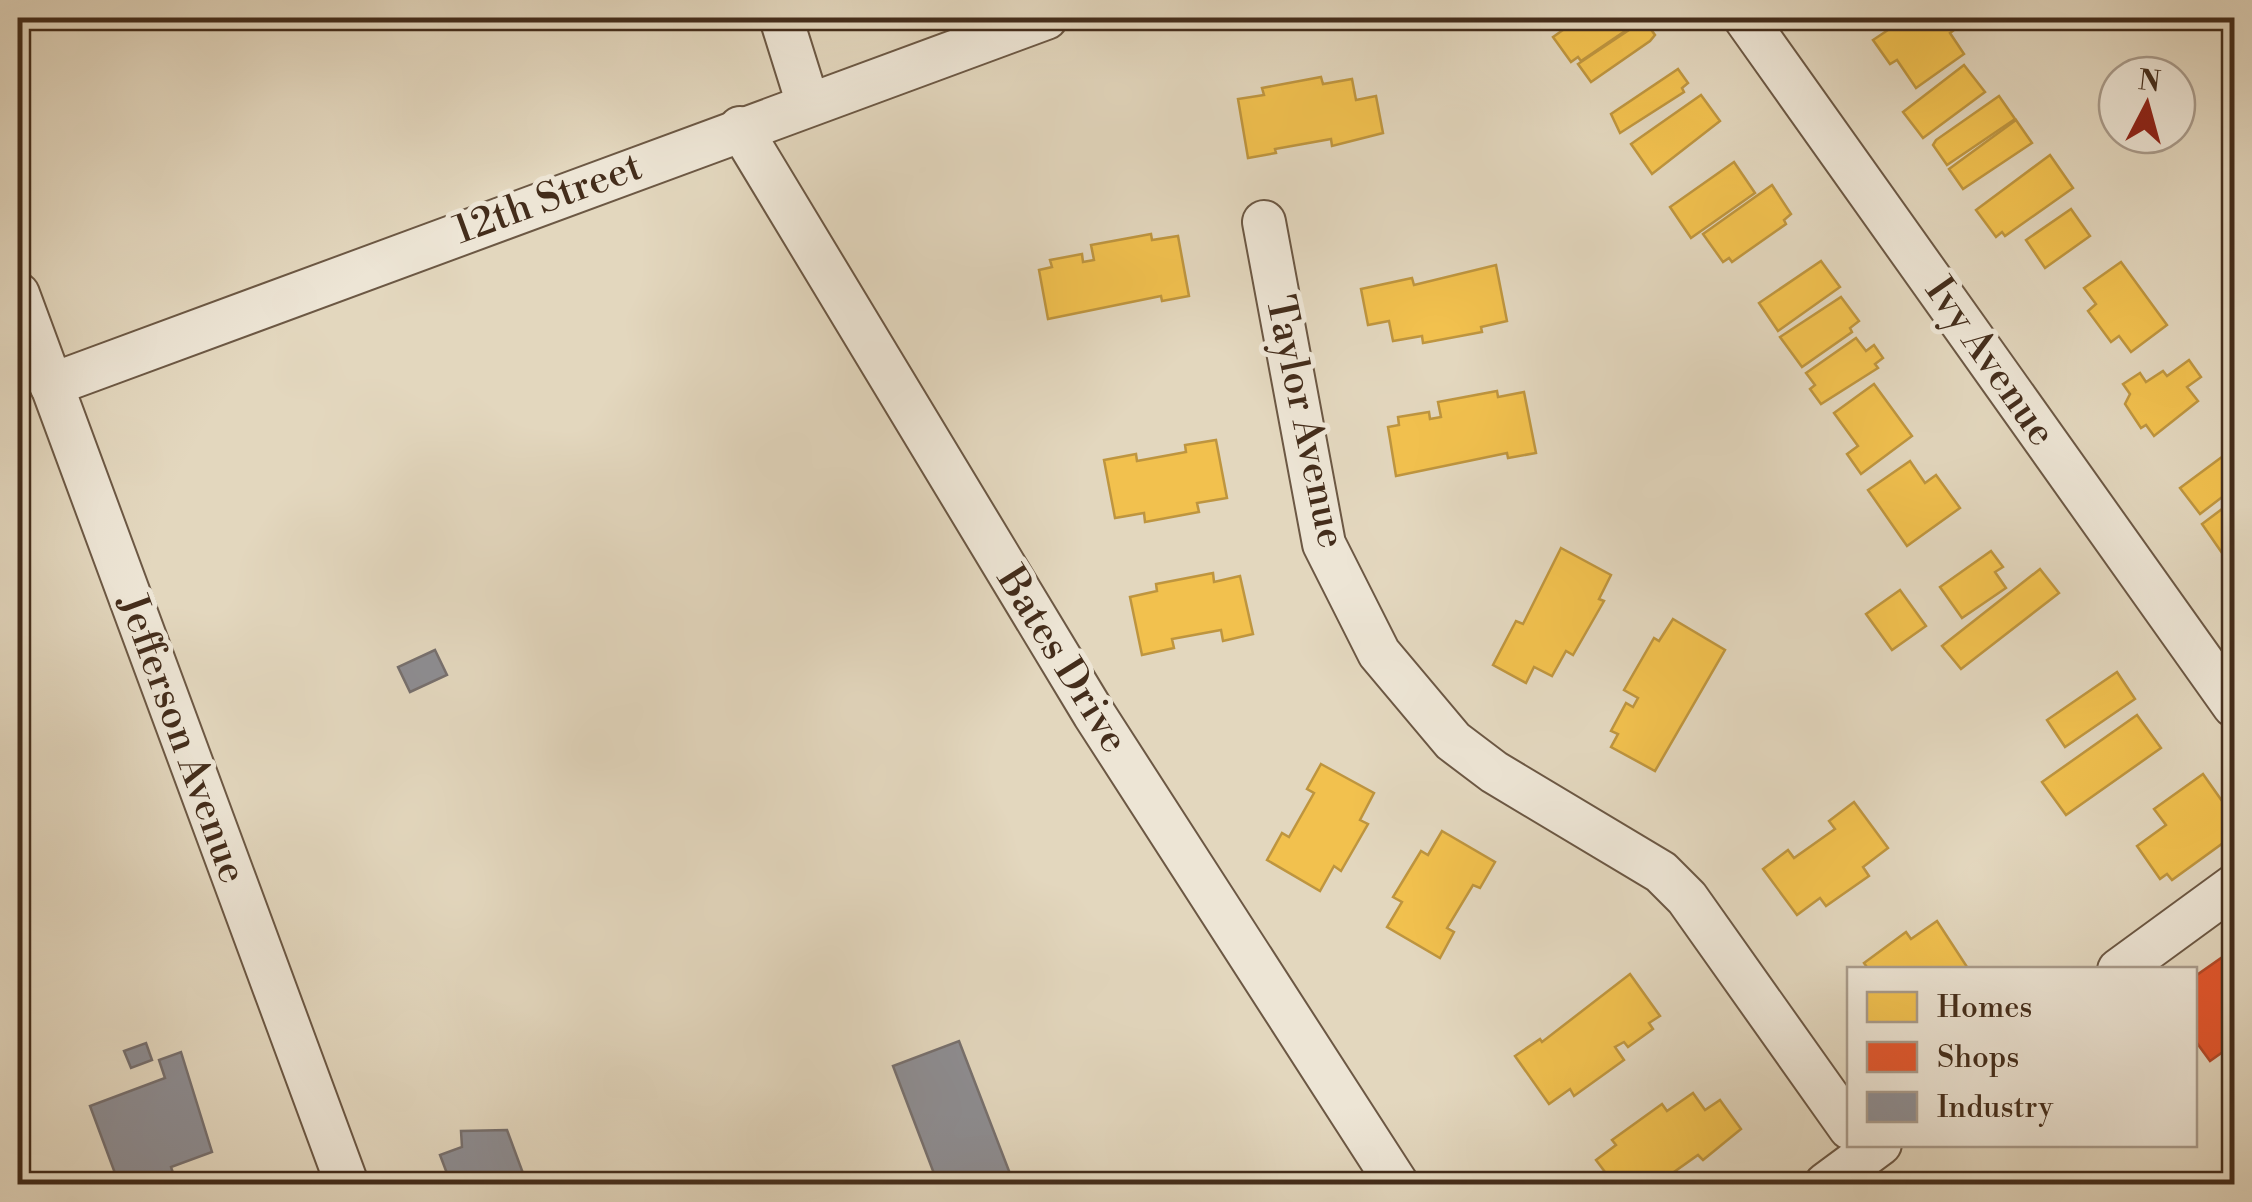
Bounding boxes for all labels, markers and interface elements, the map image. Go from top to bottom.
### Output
north arrow [2097,55,2197,155]
text: N [2137,63,2162,100]
street label: 12th Street [447,142,649,256]
street label: Ivy Avenue [1913,268,2066,457]
street label: Taylor Avenue [1253,291,1356,553]
street label: Bates Drive [985,557,1139,762]
street label: Jefferson Avenue [106,586,257,890]
legend [1847,967,2197,1147]
text: Homes [1937,989,2032,1027]
text: Shops [1937,1039,2019,1077]
text: Industry [1937,1089,2053,1127]

